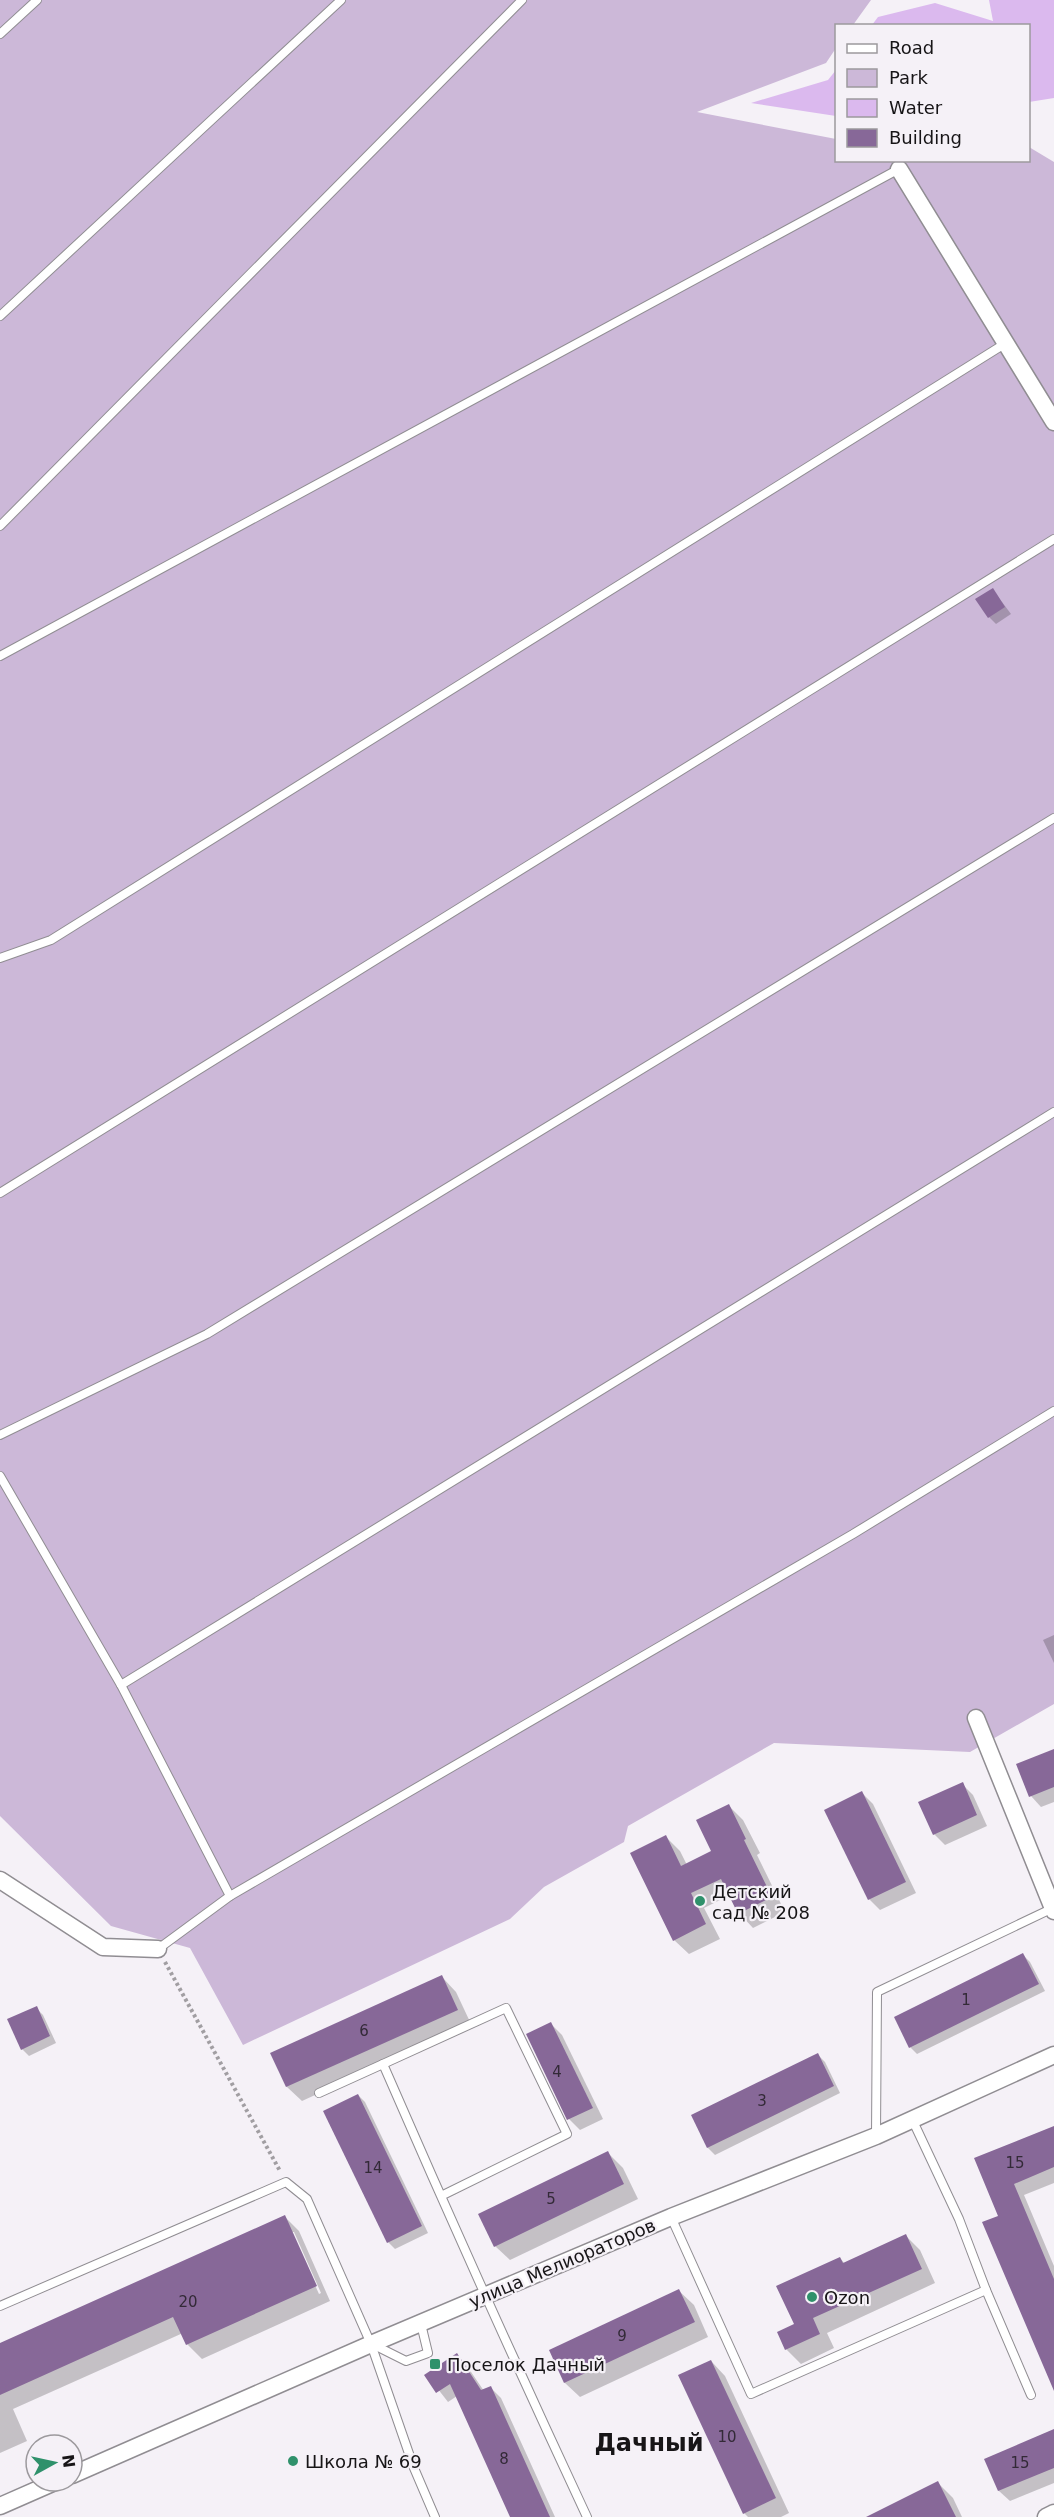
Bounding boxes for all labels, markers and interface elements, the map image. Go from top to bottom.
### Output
legend [835,24,1030,162]
text: Road [889,37,934,58]
text: Park [889,67,928,88]
text: Water [889,97,943,118]
text: Building [889,127,962,148]
place label: Детский сад № 208 [712,1881,810,1923]
marker: Детский сад № 208 [693,1894,707,1908]
house number: 1 [961,1991,971,2009]
house number: 6 [359,2022,369,2040]
house number: 4 [552,2063,562,2081]
house number: 3 [757,2092,767,2110]
house number: 15 [1005,2154,1025,2172]
house number: 14 [363,2159,383,2177]
house number: 5 [546,2190,556,2208]
street label: улица Мелиораторов [466,2214,658,2312]
place label: Ozon [824,2287,870,2308]
marker: Ozon [805,2290,819,2304]
house number: 20 [178,2293,198,2311]
house number: 9 [617,2327,627,2345]
place label: Поселок Дачный [447,2354,605,2375]
marker: Поселок Дачный [428,2357,442,2371]
house number: 10 [717,2428,737,2446]
district label: Дачный [594,2429,704,2457]
north arrow [24,2433,84,2493]
house number: 8 [499,2450,509,2468]
place label: Школа № 69 [305,2451,422,2472]
text: N [58,2453,79,2469]
marker: Школа № 69 [286,2454,300,2468]
house number: 15 [1010,2454,1030,2472]

